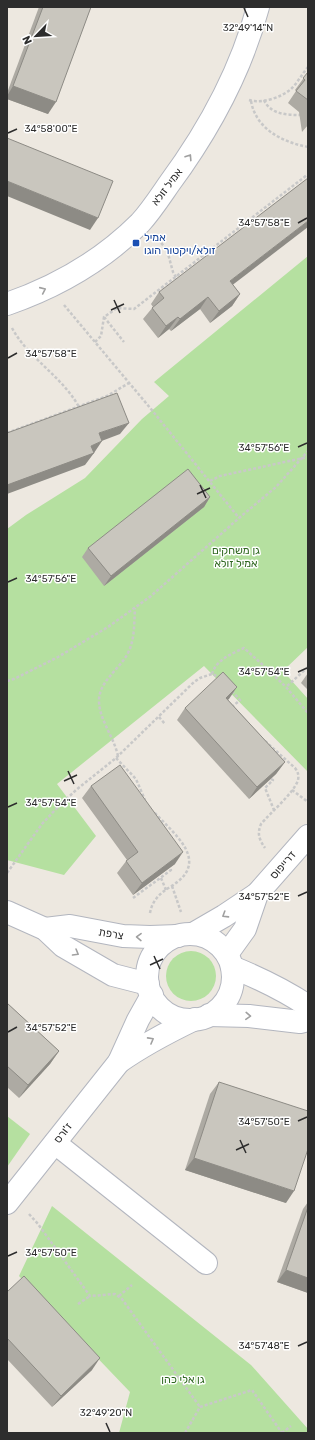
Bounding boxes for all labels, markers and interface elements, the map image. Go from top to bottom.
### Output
north arrow [16,16,56,56]
text: 32°49'14"N [223,22,273,34]
text: N [20,34,35,46]
text: 34°58'00"E [24,123,78,135]
one-way arrow [184,154,192,161]
street label: אמיל זולא [149,166,185,208]
text: 34°57'58"E [238,217,290,229]
place label: אמיל זולא/ויקטור הוגו [144,231,216,257]
marker: אמיל זולא/ויקטור הוגו [131,238,141,248]
one-way arrow [39,287,47,295]
text: 34°57'58"E [25,348,77,360]
text: 34°57'56"E [239,442,289,454]
park label: גן משחקים אמיל זולא [212,544,260,570]
text: 34°57'56"E [26,573,76,585]
text: 34°57'54"E [238,666,290,678]
text: 34°57'54"E [25,797,77,809]
street label: דרייפוס [267,848,299,882]
text: 34°57'52"E [239,891,289,903]
one-way arrow [222,910,229,917]
street label: צרפת [97,925,125,943]
one-way arrow [136,933,142,941]
one-way arrow [71,949,79,956]
one-way arrow [245,1012,251,1020]
text: 34°57'52"E [26,1022,76,1034]
one-way arrow [147,1038,154,1045]
text: 34°57'50"E [238,1116,290,1128]
street label: ז'ורס [51,1120,75,1146]
text: 34°57'50"E [25,1247,77,1259]
text: 34°57'48"E [238,1340,290,1352]
park label: גן אלי כהן [161,1373,205,1386]
text: 32°49'20"N [80,1407,132,1419]

